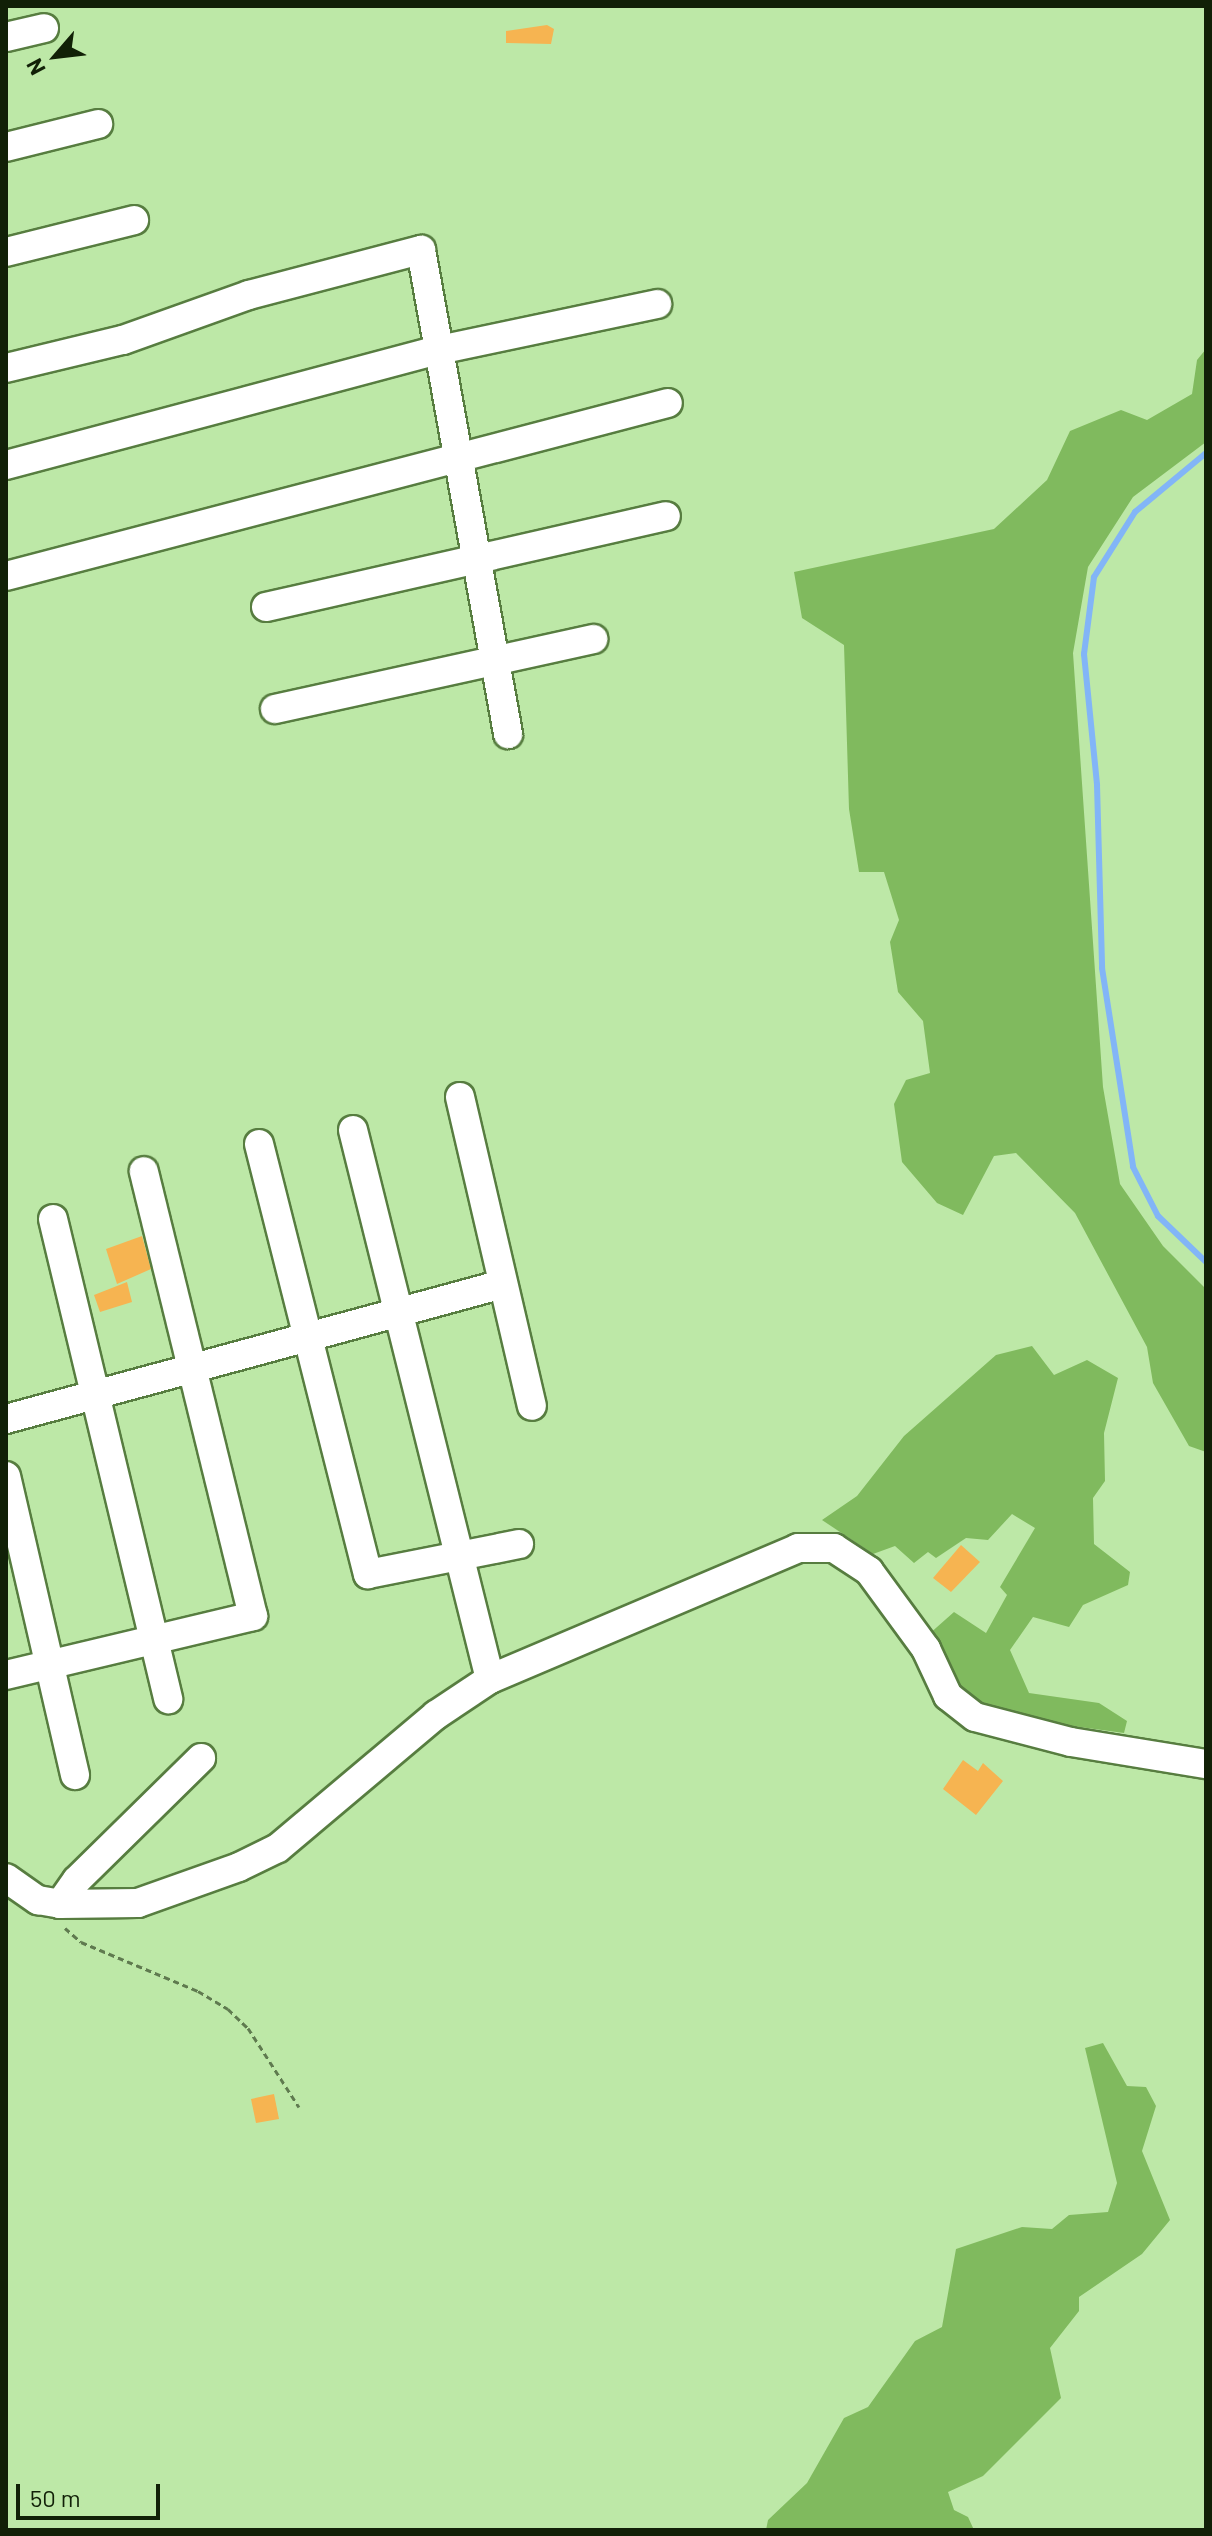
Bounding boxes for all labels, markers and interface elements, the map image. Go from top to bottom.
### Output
north arrow [16,16,96,96]
text: N [20,55,50,80]
scale bar [20,2468,164,2518]
text: 50 m [30,2483,81,2512]

